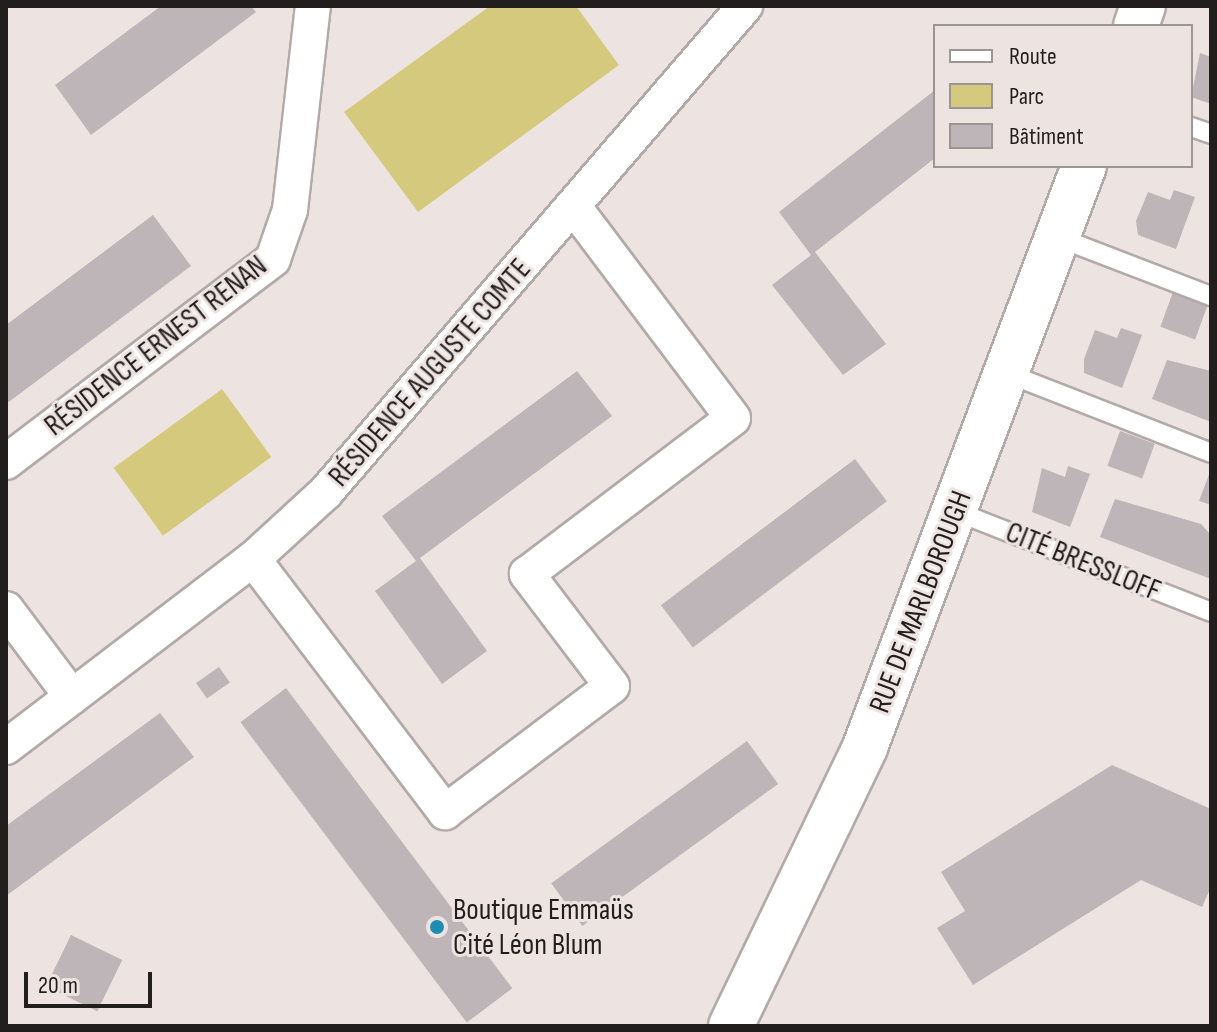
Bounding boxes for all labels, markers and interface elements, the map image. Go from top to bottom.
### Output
legend [933,24,1193,168]
text: Route [1009,42,1057,71]
text: Parc [1009,82,1044,111]
text: Bâtiment [1009,122,1084,151]
street label: RÉSIDENCE ERNEST RENAN [38,248,274,444]
street label: RÉSIDENCE AUGUSTE COMTE [321,252,539,494]
street label: RUE DE MARLBOROUGH [862,486,980,718]
street label: CITÉ BRESSLOFF [1000,515,1166,609]
place label: Boutique Emmaüs Cité Léon Blum [453,892,634,962]
marker: Boutique Emmaüs Cité Léon Blum [428,918,446,936]
scale bar [28,956,156,1006]
text: 20 m [38,971,78,1000]

